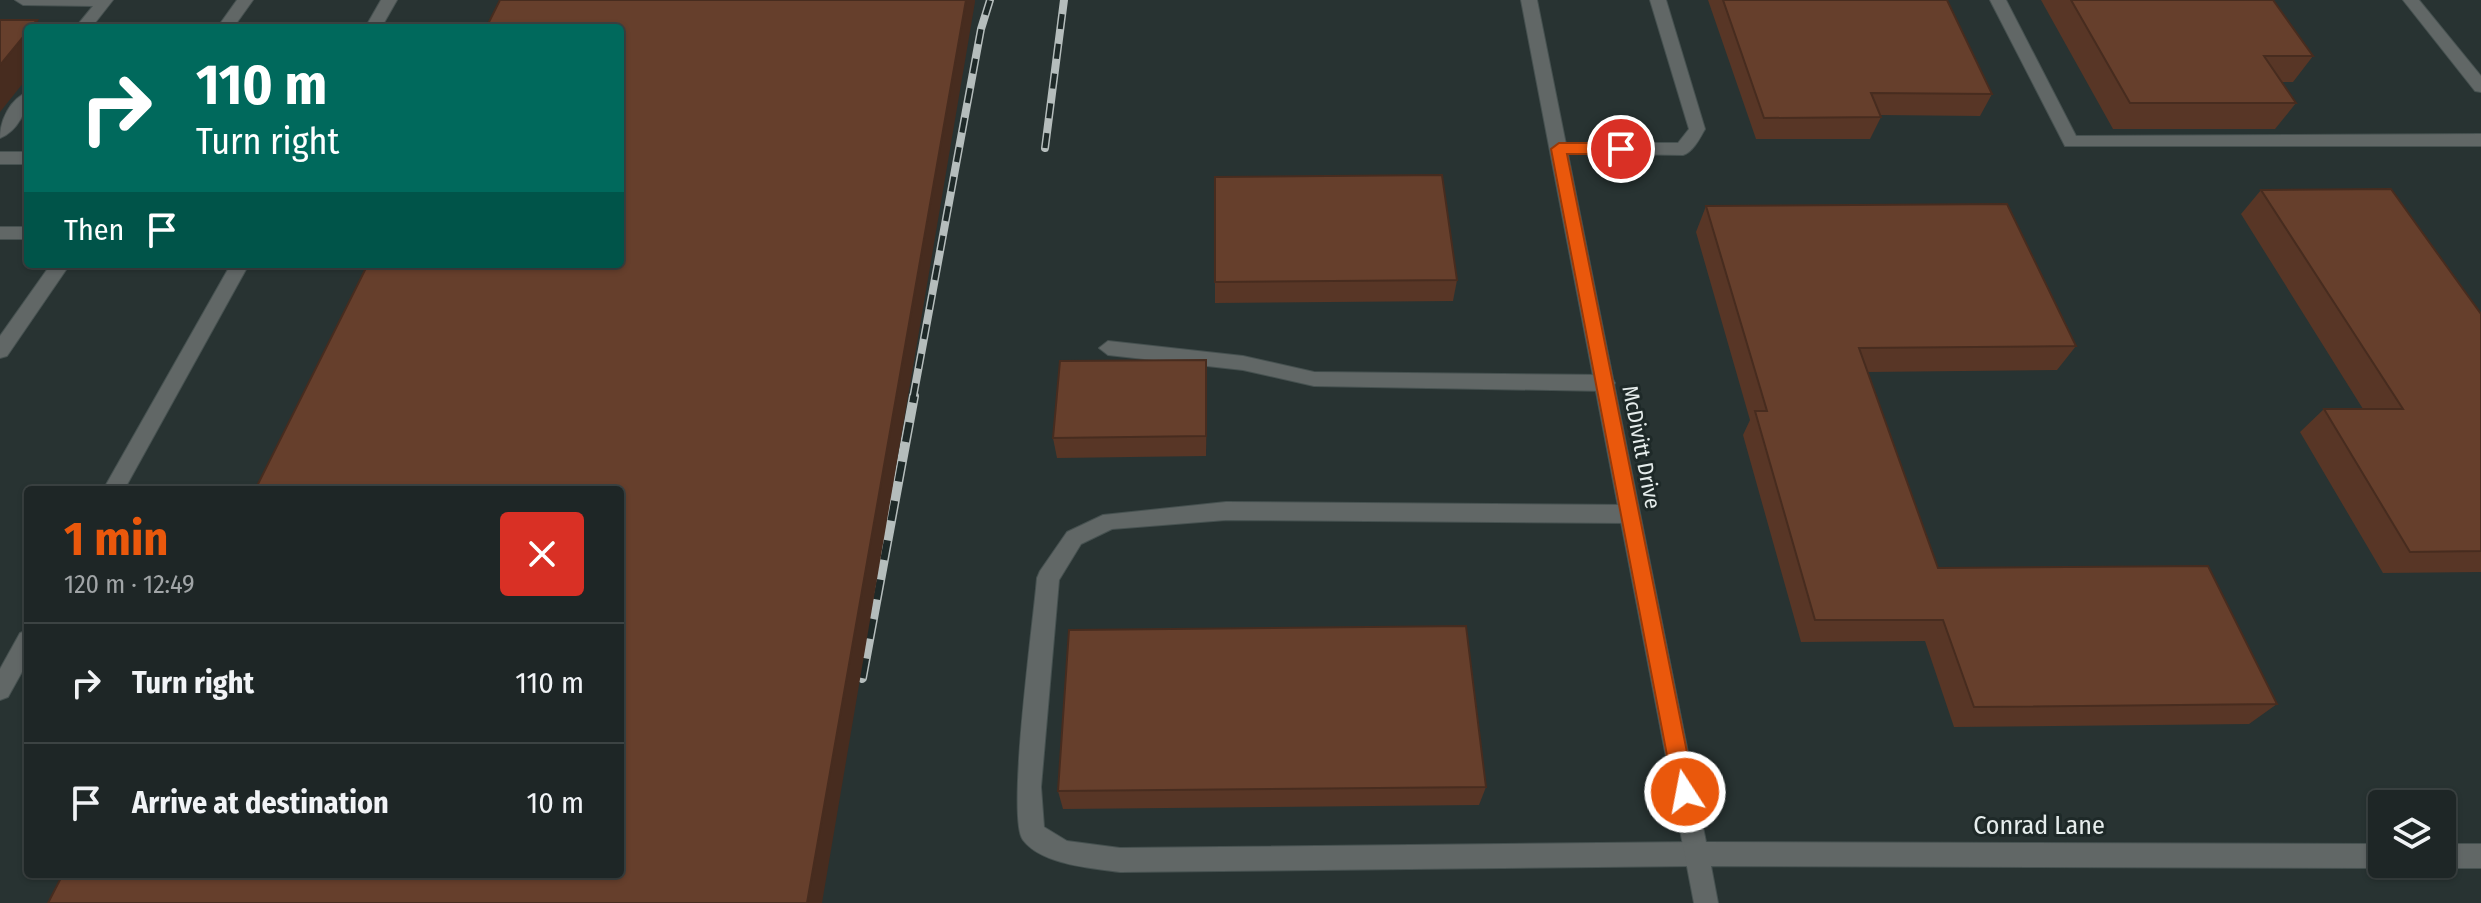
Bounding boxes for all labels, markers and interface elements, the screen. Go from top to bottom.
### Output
text: 110 m [196,52,327,119]
icon: right [64,56,168,160]
pin [1587,115,1655,183]
text: Turn right [196,120,339,164]
icon: arrive [1599,127,1643,171]
icon: arrive [140,208,184,252]
text: Then [64,212,124,248]
street label: McDivitt Drive [1616,383,1667,511]
text: 1 min [64,510,169,568]
button: close [500,512,584,596]
text: 120 m · 12:49 [64,569,195,600]
icon: right [64,661,108,705]
text: Turn right [132,665,254,701]
text: 110 m [515,665,584,701]
position arrow [1643,750,1727,834]
icon: arrive [64,781,108,825]
text: Arrive at destination [132,785,389,821]
text: 10 m [527,785,584,821]
map controls [2368,790,2456,878]
button: layers [2368,790,2456,878]
street label: Conrad Lane [1973,810,2105,841]

